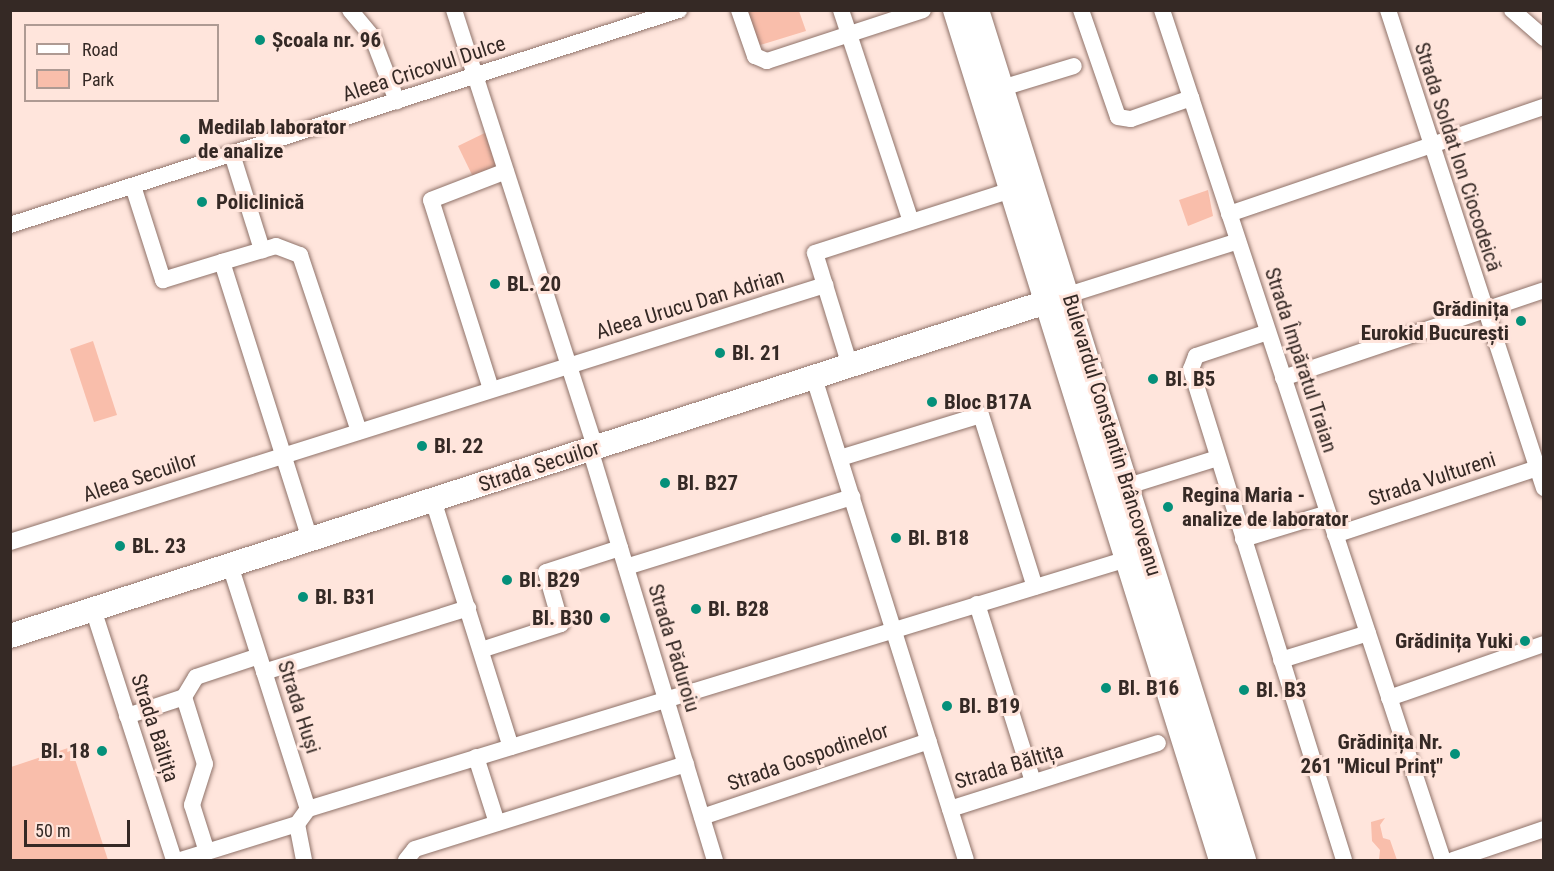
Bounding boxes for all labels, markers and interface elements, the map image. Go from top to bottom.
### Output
legend [24,24,219,102]
place label: Școala nr. 96 [272,27,381,53]
street label: Aleea Cricovul Dulce [339,31,509,107]
marker: Școala nr. 96 [253,33,267,47]
text: Road [82,39,118,60]
street label: Strada Soldat Ion Ciocodeică [1409,39,1507,275]
text: Park [82,69,114,90]
place label: Medilab laborator de analize [198,114,346,164]
marker: Medilab laborator de analize [176,130,194,148]
place label: Policlinică [216,189,304,215]
marker: Policlinică [193,193,211,211]
street label: Aleea Urucu Dan Adrian [593,263,787,345]
street label: Strada Împăratul Traian [1259,264,1343,456]
place label: BL. 20 [507,271,561,297]
marker: BL. 20 [488,277,502,291]
street label: Bulevardul Constantin Brâncoveanu [1057,291,1167,579]
place label: Grădinița Eurokid București [1361,296,1509,346]
marker: Grădinița Eurokid București [1514,314,1528,328]
place label: Bl. 21 [732,340,781,366]
marker: Bl. 21 [713,346,727,360]
place label: Bl. B5 [1165,366,1215,392]
marker: Bl. B5 [1146,372,1160,386]
place label: Bloc B17A [944,389,1032,415]
marker: Bloc B17A [925,395,939,409]
place label: Bl. 22 [434,433,483,459]
street label: Strada Secuilor [475,435,603,497]
marker: Bl. 22 [415,439,429,453]
street label: Aleea Secuilor [80,447,200,507]
street label: Strada Vultureni [1365,447,1499,511]
place label: Bl. B27 [677,470,738,496]
marker: Bl. B27 [658,476,672,490]
place label: Regina Maria - analize de laborator [1182,482,1348,532]
marker: Regina Maria - analize de laborator [1159,498,1177,516]
place label: Bl. B18 [908,525,969,551]
marker: Bl. B18 [889,531,903,545]
place label: BL. 23 [132,533,186,559]
marker: BL. 23 [113,539,127,553]
place label: Bl. B29 [519,567,580,593]
marker: Bl. B29 [500,573,514,587]
street label: Strada Păduroiu [643,581,705,715]
place label: Bl. B31 [315,584,376,610]
marker: Bl. B31 [296,590,310,604]
place label: Bl. B28 [708,596,769,622]
marker: Bl. B28 [689,602,703,616]
place label: Bl. B30 [532,605,593,631]
marker: Bl. B30 [598,611,612,625]
place label: Grădinița Yuki [1395,628,1513,654]
marker: Grădinița Yuki [1518,634,1532,648]
street label: Strada Huși [272,657,326,757]
street label: Strada Băltița [126,671,184,785]
place label: Bl. B16 [1118,675,1179,701]
place label: Bl. B3 [1256,677,1306,703]
marker: Bl. B16 [1099,681,1113,695]
marker: Bl. B3 [1237,683,1251,697]
place label: Bl. B19 [959,693,1020,719]
marker: Bl. B19 [940,699,954,713]
street label: Strada Gospodinelor [724,718,892,796]
place label: Grădinița Nr. 261 "Micul Prinț" [1301,729,1443,779]
place label: Bl. 18 [41,738,90,764]
street label: Strada Băltița [952,738,1066,794]
marker: Bl. 18 [95,744,109,758]
marker: Grădinița Nr. 261 "Micul Prinț" [1448,747,1462,761]
scale bar [27,808,134,846]
text: 50 m [35,820,70,841]

